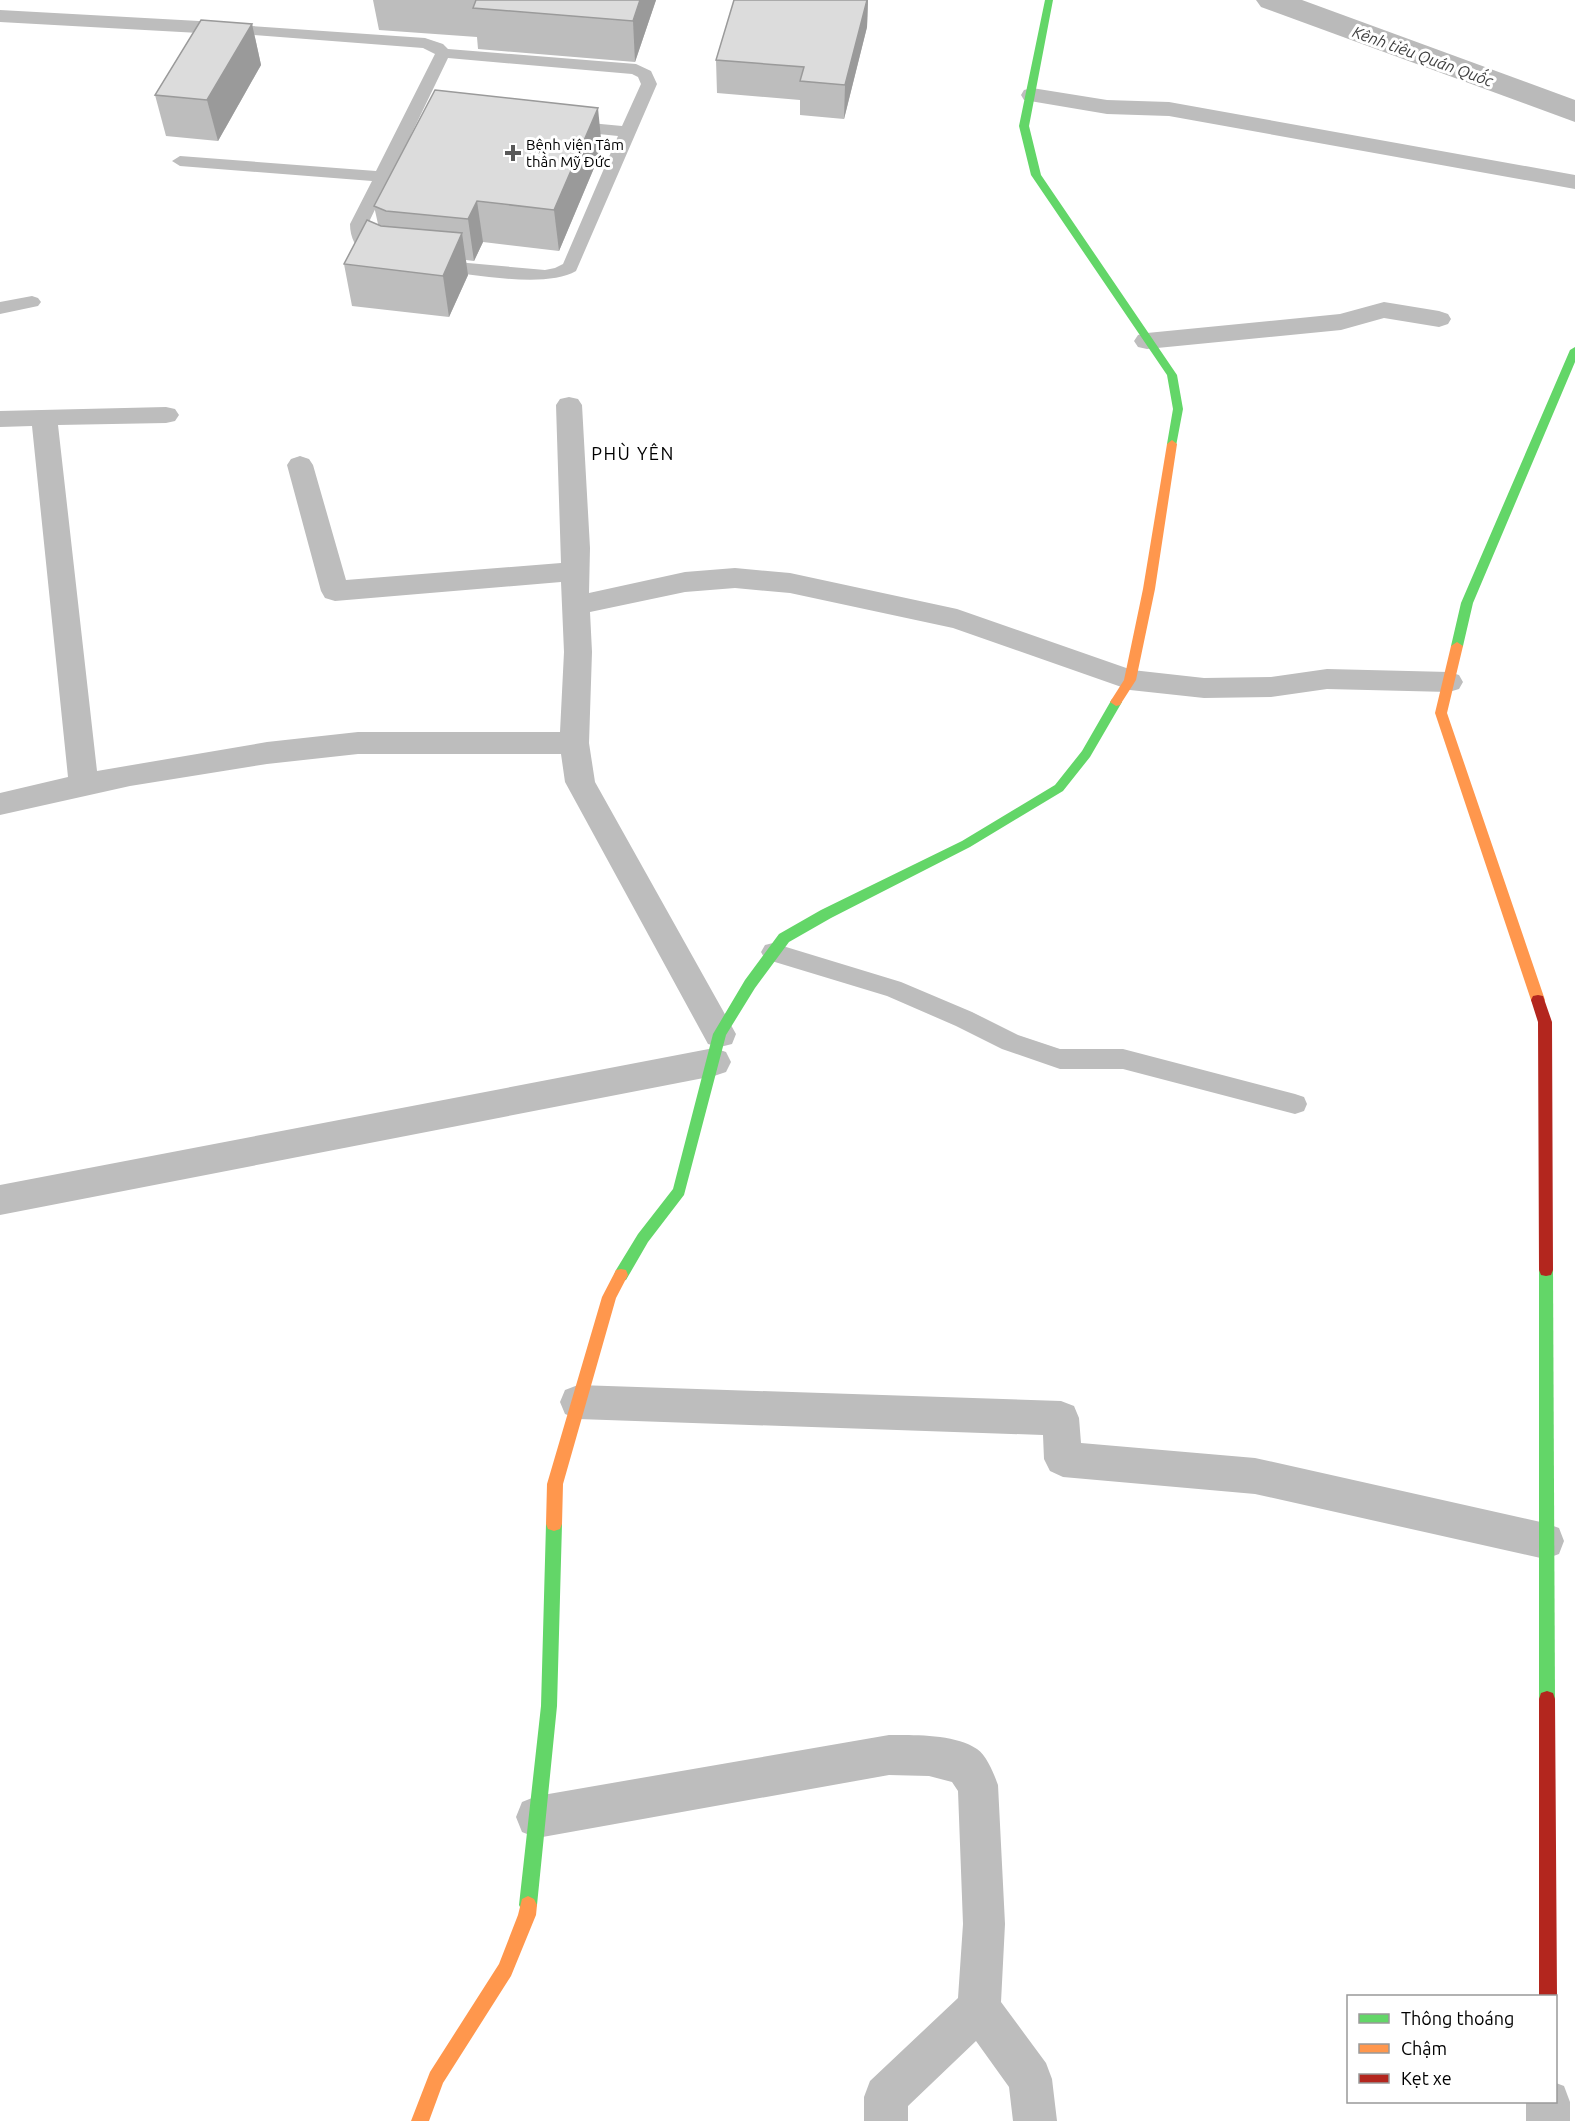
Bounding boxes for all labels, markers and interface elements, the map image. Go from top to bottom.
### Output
water label: Kênh tiêu Quán Quốc [1350,19,1497,91]
place label: Bệnh viện Tâm thần Mỹ Đức [526,136,624,170]
marker: Bệnh viện Tâm thần Mỹ Đức [504,144,522,162]
district label: PHÙ YÊN [591,442,675,463]
legend [1347,1995,1557,2103]
text: Thông thoáng [1401,2008,1514,2028]
text: Chậm [1401,2038,1447,2058]
text: Kẹt xe [1401,2068,1452,2088]

